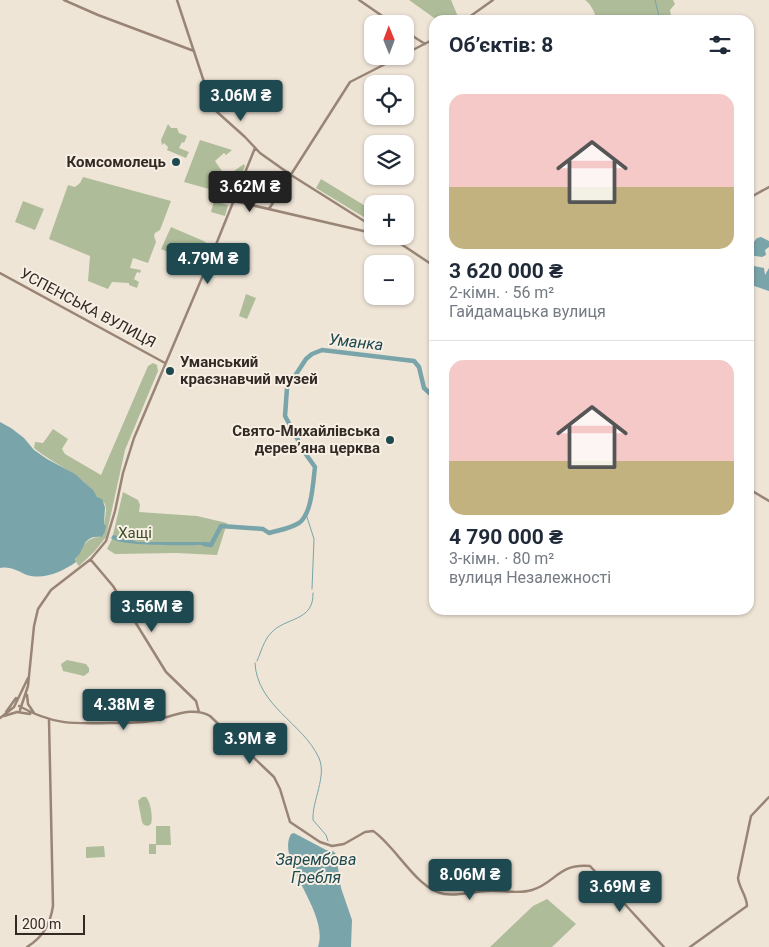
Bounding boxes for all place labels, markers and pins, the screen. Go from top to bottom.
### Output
pin: 3.06M ₴ [195,80,287,122]
place label: Комсомолець [67,153,166,171]
marker: Комсомолець [170,156,182,168]
pin: 3.62M ₴ [204,170,296,213]
pin: 4.79M ₴ [162,242,254,285]
place label: Уманський краєзнавчий музей [180,353,318,388]
marker: Уманський краєзнавчий музей [164,365,176,377]
place label: Свято-Михайлівська деревʼяна церква [232,422,380,457]
marker: Свято-Михайлівська деревʼяна церква [384,434,396,446]
pin: 3.56M ₴ [106,590,198,633]
pin: 4.38M ₴ [78,688,170,731]
pin: 3.9M ₴ [209,722,291,765]
pin: 8.06M ₴ [424,858,516,901]
pin: 3.69M ₴ [574,870,666,913]

